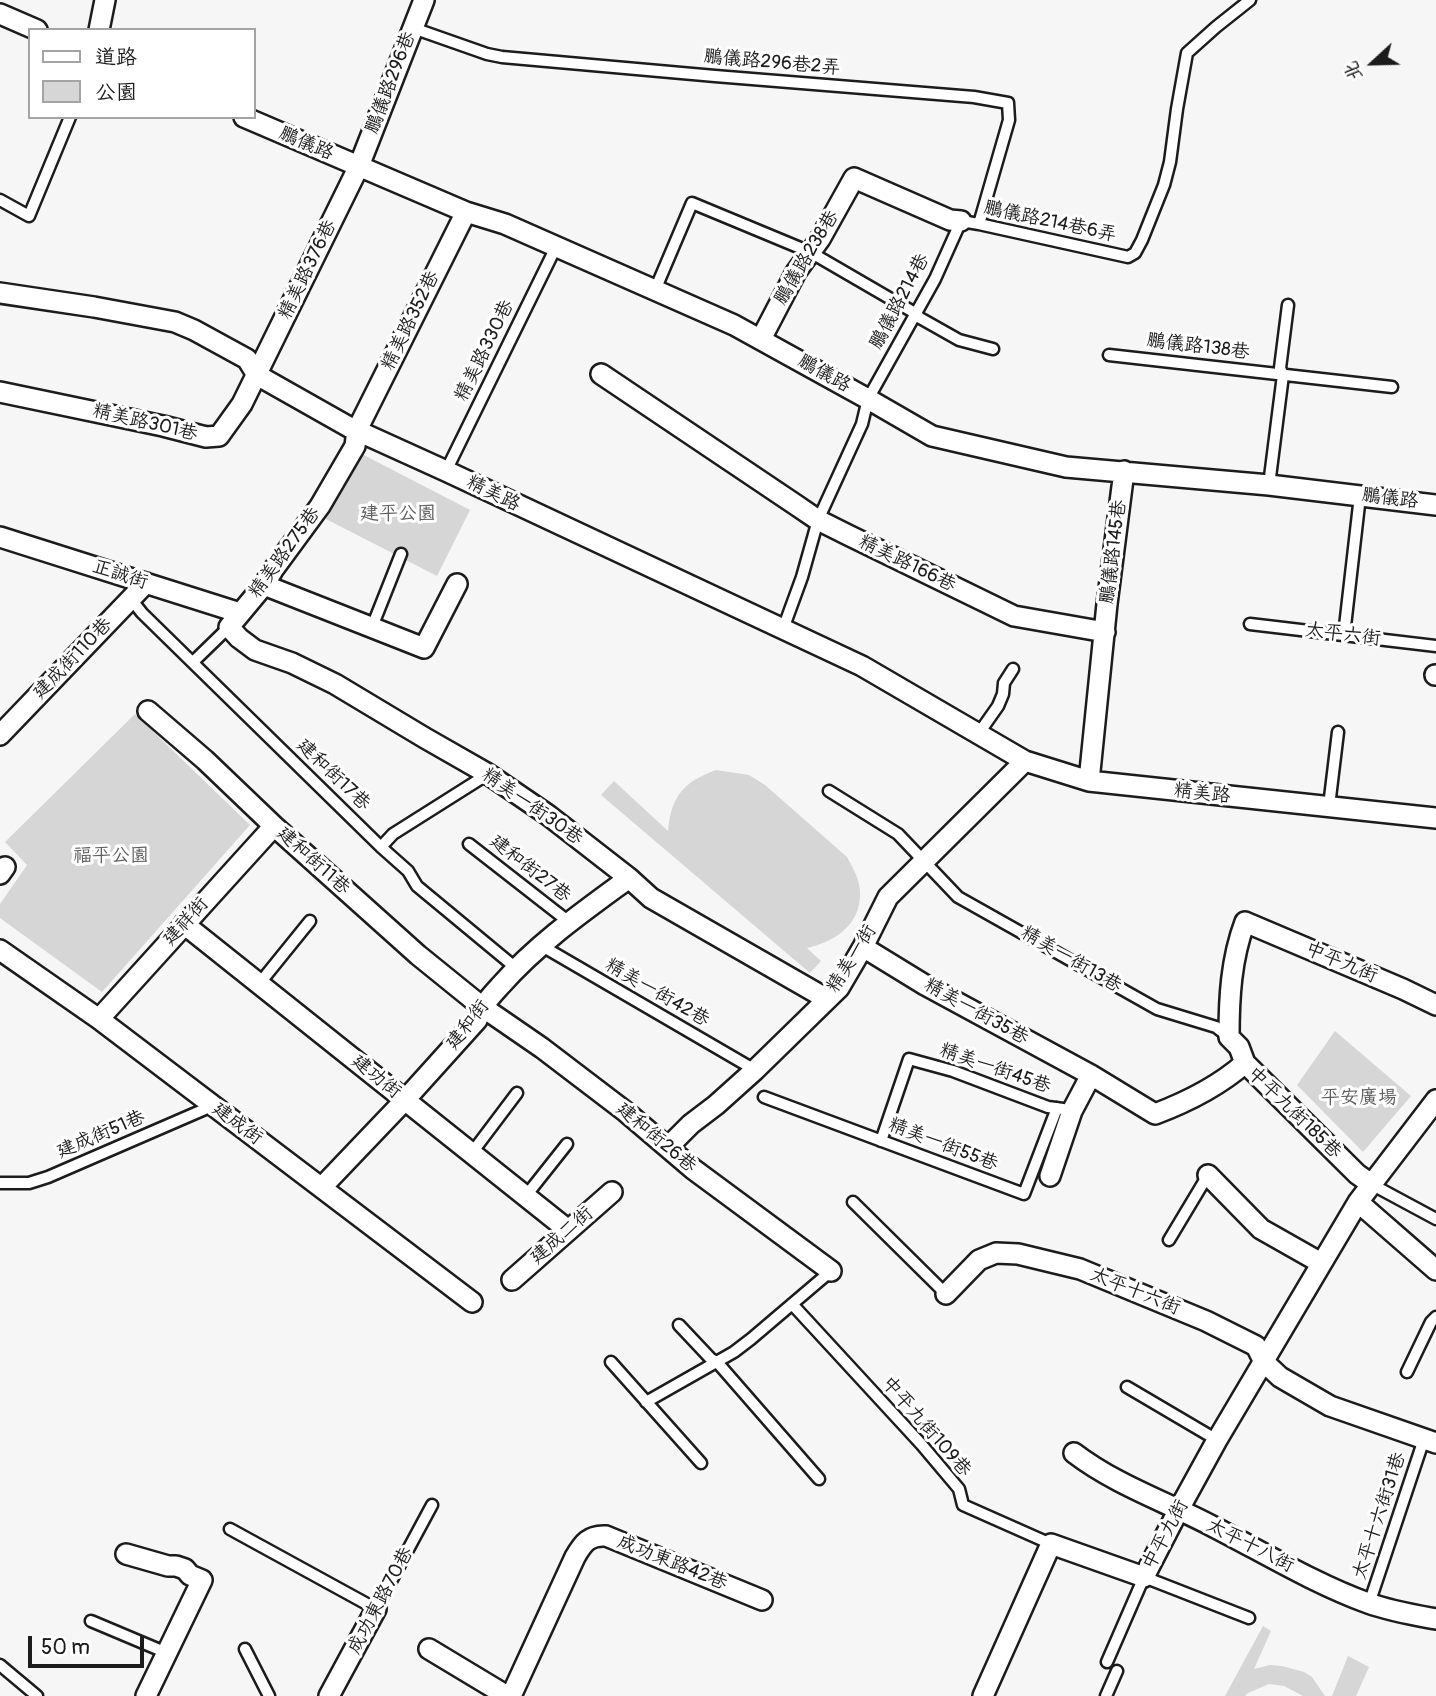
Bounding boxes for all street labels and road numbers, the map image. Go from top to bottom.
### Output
street label: 鵬儀路296巷 [361,29,421,137]
street label: 鵬儀路296巷2弄 [703,46,841,80]
street label: 鵬儀路 [275,122,337,166]
street label: 鵬儀路214巷6弄 [982,197,1118,247]
street label: 鵬儀路238巷 [770,207,844,309]
street label: 精美路376巷 [274,217,342,323]
street label: 鵬儀路214巷 [865,250,935,354]
street label: 精美路352巷 [377,268,445,374]
street label: 精美路330巷 [451,296,519,406]
street label: 鵬儀路138巷 [1145,329,1251,365]
street label: 鵬儀路 [794,350,854,398]
street label: 精美路301巷 [90,400,200,446]
street label: 精美路 [462,471,524,517]
street label: 鵬儀路 [1360,484,1420,514]
street label: 鵬儀路145巷 [1096,499,1132,605]
street label: 精美路275巷 [244,503,326,603]
street label: 精美路166巷 [855,531,959,597]
street label: 正誠街 [89,555,151,595]
street label: 建成街110巷 [29,614,117,704]
street label: 太平六街 [1304,619,1382,651]
street label: 建和街17巷 [291,734,375,816]
street label: 精美一街30巷 [477,764,587,850]
street label: 精美路 [1172,780,1232,808]
street label: 建和街11巷 [272,822,354,900]
street label: 建和街27巷 [485,830,575,908]
street label: 建祥街 [158,893,214,951]
street label: 精美一街 [822,921,882,997]
street label: 精美一街13巷 [1016,922,1126,998]
street label: 中平九街 [1302,938,1380,988]
street label: 精美一街42巷 [601,954,713,1032]
street label: 精美一街35巷 [920,974,1032,1050]
street label: 建和街 [441,996,495,1054]
street label: 精美一街45巷 [936,1039,1054,1099]
street label: 建功街 [347,1050,405,1104]
street label: 中平九街185巷 [1242,1062,1346,1164]
street label: 建成街 [207,1098,267,1150]
street label: 建和街26巷 [611,1098,701,1178]
street label: 建成街51巷 [53,1106,149,1164]
street label: 精美一街55巷 [885,1114,1001,1176]
street label: 建成二街 [526,1202,598,1270]
street label: 太平十六街 [1087,1264,1183,1320]
street label: 中平九街109巷 [876,1372,976,1482]
street label: 太平十六街31巷 [1349,1450,1411,1582]
street label: 中平九街 [1138,1496,1194,1574]
street label: 太平十八街 [1203,1514,1297,1578]
street label: 成功東路42巷 [614,1531,730,1595]
street label: 成功東路70巷 [343,1544,419,1658]

